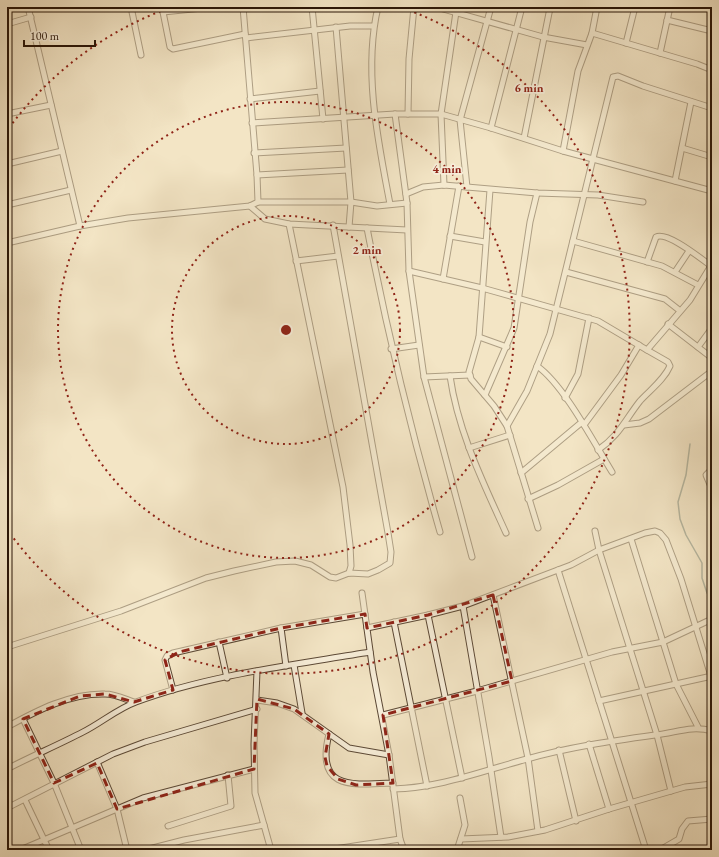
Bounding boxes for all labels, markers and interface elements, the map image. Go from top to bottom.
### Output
scale bar [24,22,95,48]
text: 100 m [30,28,60,44]
text: 6 min [514,80,544,96]
text: 4 min [432,161,462,177]
text: 2 min [352,242,382,258]
centre of rings [279,323,293,337]

